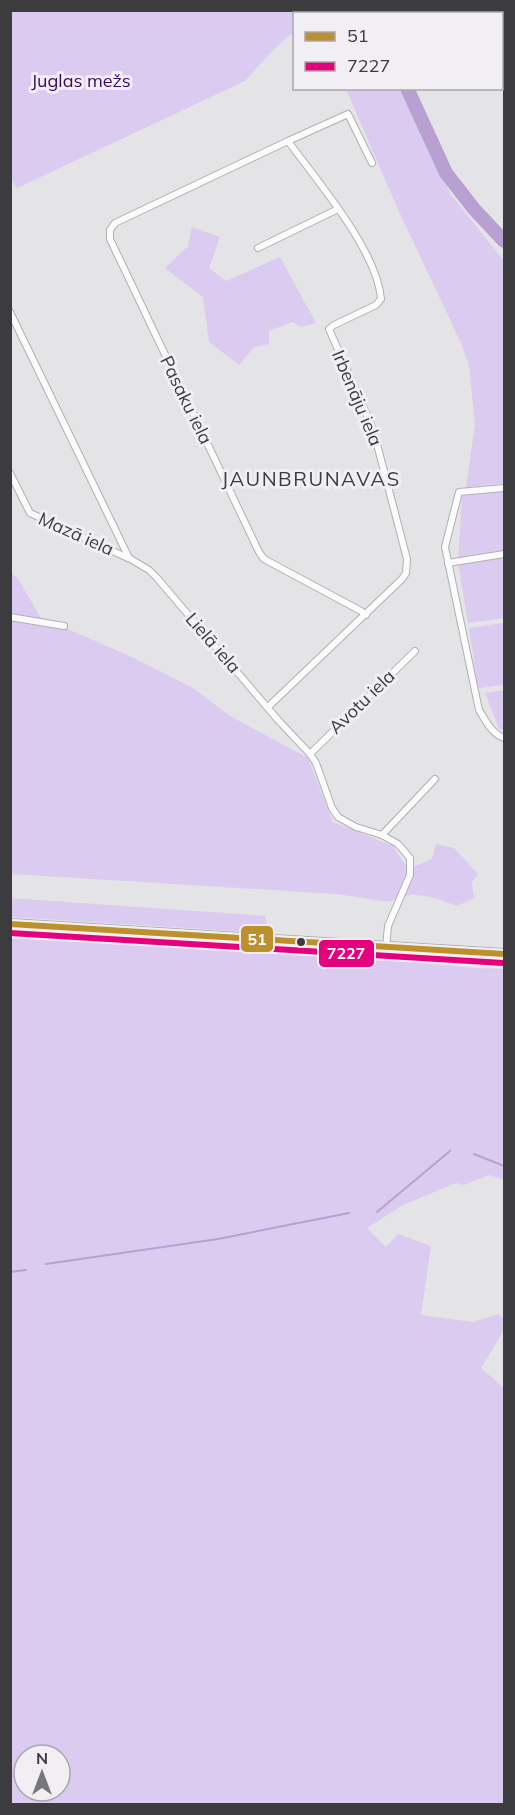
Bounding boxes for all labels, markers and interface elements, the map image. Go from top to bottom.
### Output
legend [293,12,503,90]
text: 51 [347,24,369,47]
text: 7227 [347,54,390,77]
park label: Juglas mežs [31,69,131,92]
street label: Irbenāju iela [327,347,388,449]
street label: Pasaku iela [155,352,218,448]
district label: JAUNBRUNAVAS [221,466,401,491]
street label: Mazā iela [35,507,118,560]
street label: Lielā iela [181,608,246,678]
street label: Avotu iela [324,665,399,739]
line badge: 51 [240,925,274,953]
text: 51 [247,929,267,949]
unlabelled marker [295,936,307,948]
line badge: 7227 [318,939,375,968]
text: 7227 [327,943,365,963]
north arrow [12,1743,72,1803]
text: N [36,1748,48,1768]

